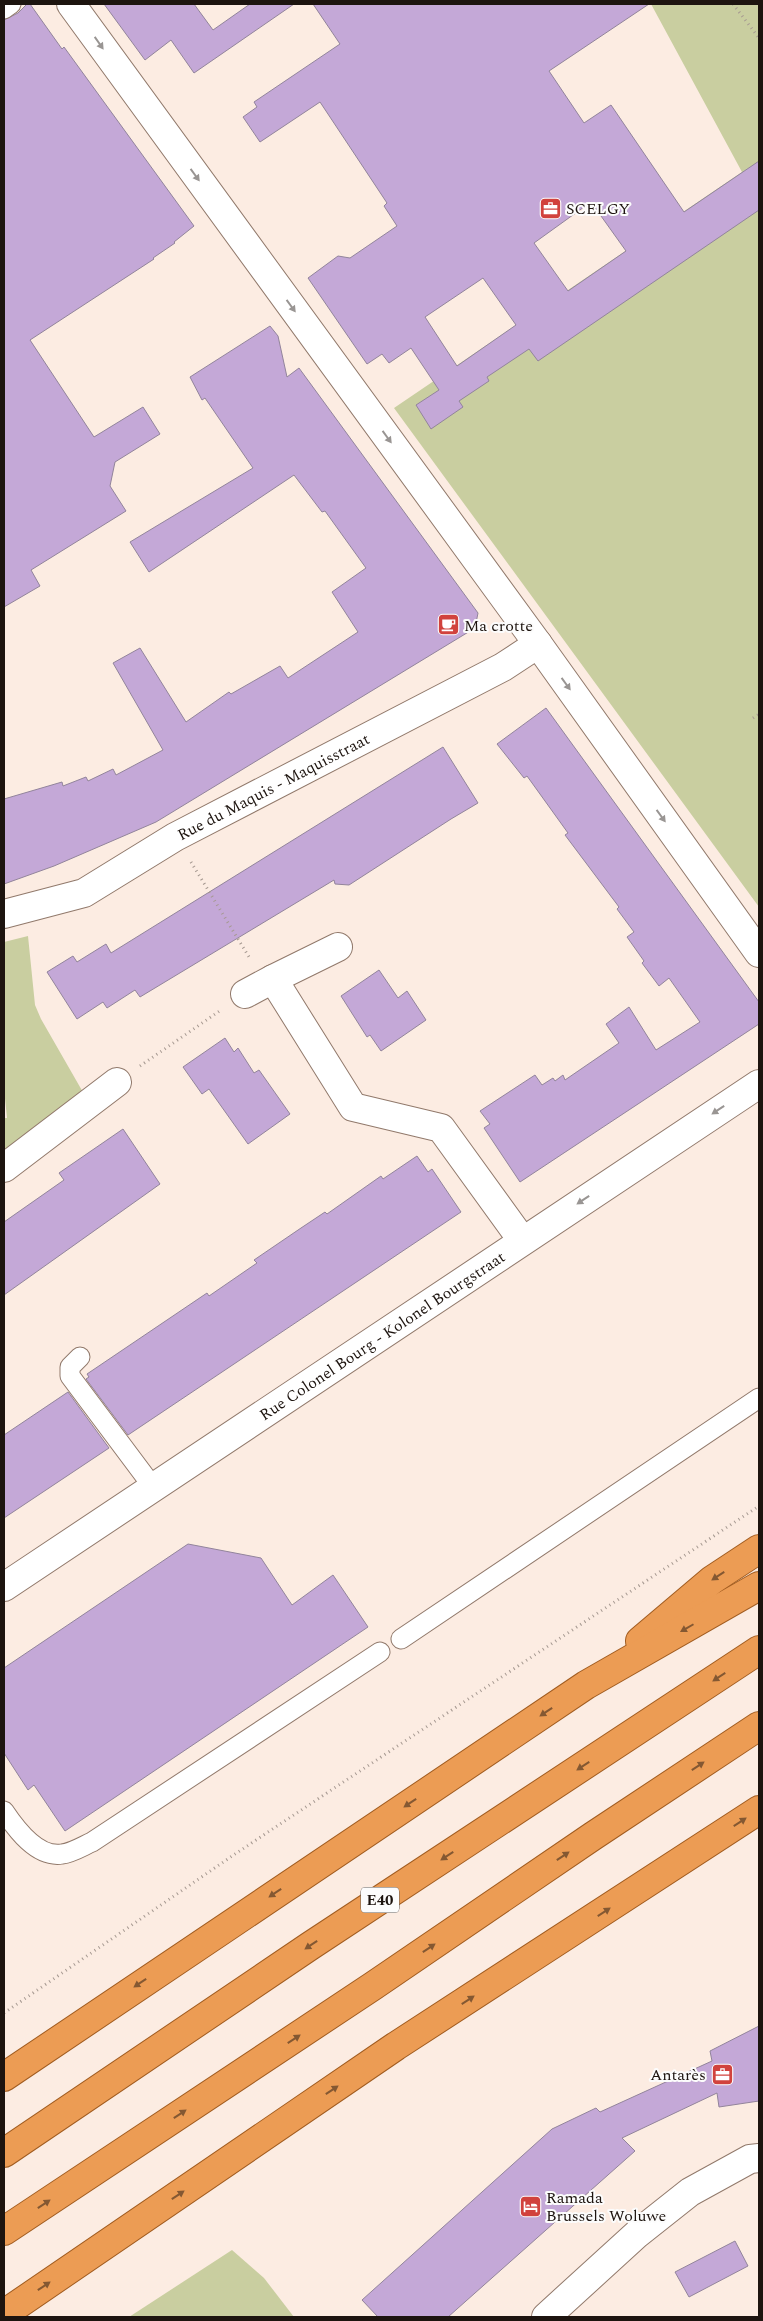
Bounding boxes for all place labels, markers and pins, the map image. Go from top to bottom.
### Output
office icon: SCELGY [538,196,562,220]
place label: SCELGY [566,197,630,221]
cafe icon: Ma crotte [436,613,460,637]
place label: Ma crotte [464,614,533,638]
office icon: Antarès [710,2062,734,2086]
place label: Antarès [650,2063,706,2087]
place label: Ramada Brussels Woluwe [546,2186,666,2228]
hotel icon: Ramada Brussels Woluwe [518,2194,542,2218]

